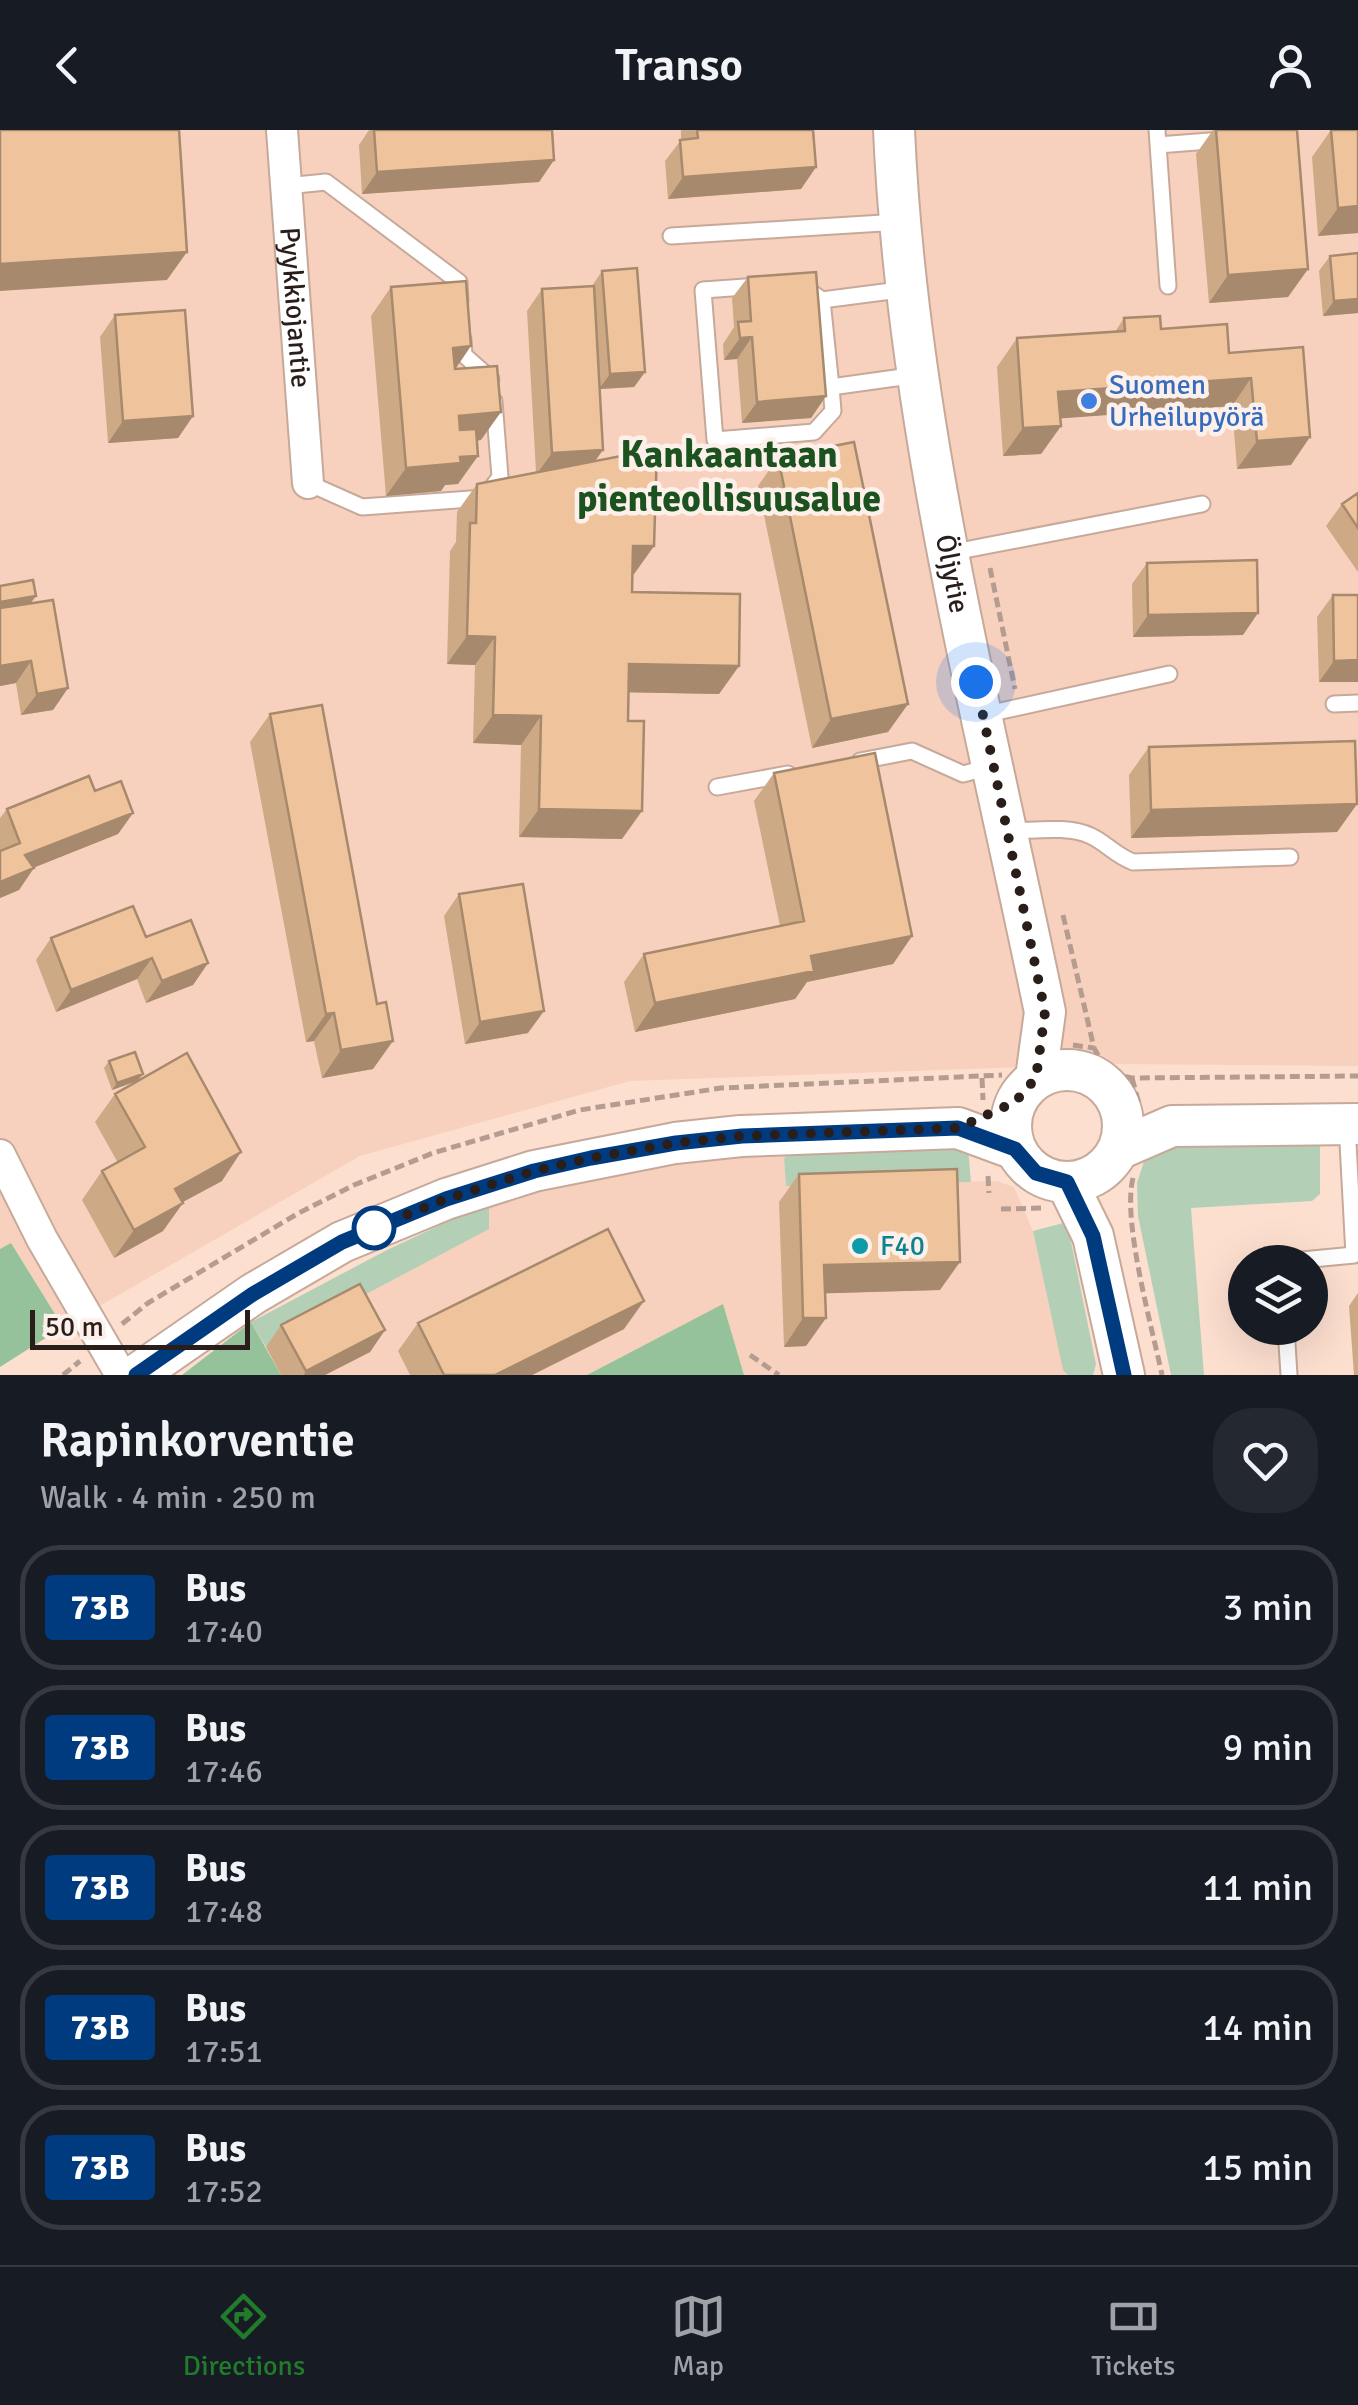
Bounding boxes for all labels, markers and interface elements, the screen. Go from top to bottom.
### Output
icon: back [40,38,95,93]
text: Transo [615,38,743,93]
icon: person [1263,38,1318,93]
street label: Pyykkiojantie [272,226,318,389]
place label: Suomen Urheilupyörä [1109,368,1265,434]
marker: Suomen Urheilupyörä [1078,390,1100,412]
district label: Kankaantaan pienteollisuusalue [577,431,881,522]
street label: Öljytie [928,532,976,616]
your location [951,657,1001,707]
unlabelled marker [353,1207,395,1249]
place label: F40 [880,1229,925,1263]
marker: F40 [849,1235,871,1257]
map controls [1228,1245,1328,1345]
button: layers [1228,1245,1328,1345]
scale bar [30,1305,250,1350]
text: 50 m [45,1310,104,1344]
button: heart [1213,1408,1318,1513]
text: Rapinkorventie [40,1411,355,1470]
text: Walk · 4 min · 250 m [40,1478,316,1517]
text: Bus [185,1565,246,1612]
text: 3 min [1223,1584,1313,1631]
text: 73B [70,1586,130,1629]
text: 17:40 [185,1612,263,1651]
text: Bus [185,1705,246,1752]
text: 9 min [1223,1724,1313,1771]
text: 73B [70,1726,130,1769]
text: 17:46 [185,1752,263,1791]
text: Bus [185,1845,246,1892]
text: 11 min [1202,1864,1313,1911]
text: 73B [70,1866,130,1909]
text: 17:48 [185,1892,263,1931]
text: Bus [185,1985,246,2032]
text: 14 min [1202,2004,1313,2051]
text: 73B [70,2006,130,2049]
text: 17:51 [185,2032,263,2071]
text: Bus [185,2125,246,2172]
text: 15 min [1202,2144,1313,2191]
text: 73B [70,2146,130,2189]
text: 17:52 [185,2172,263,2211]
tab: Directions [183,2289,305,2383]
tab: Map [671,2289,726,2383]
tab: Tickets [1091,2289,1175,2383]

